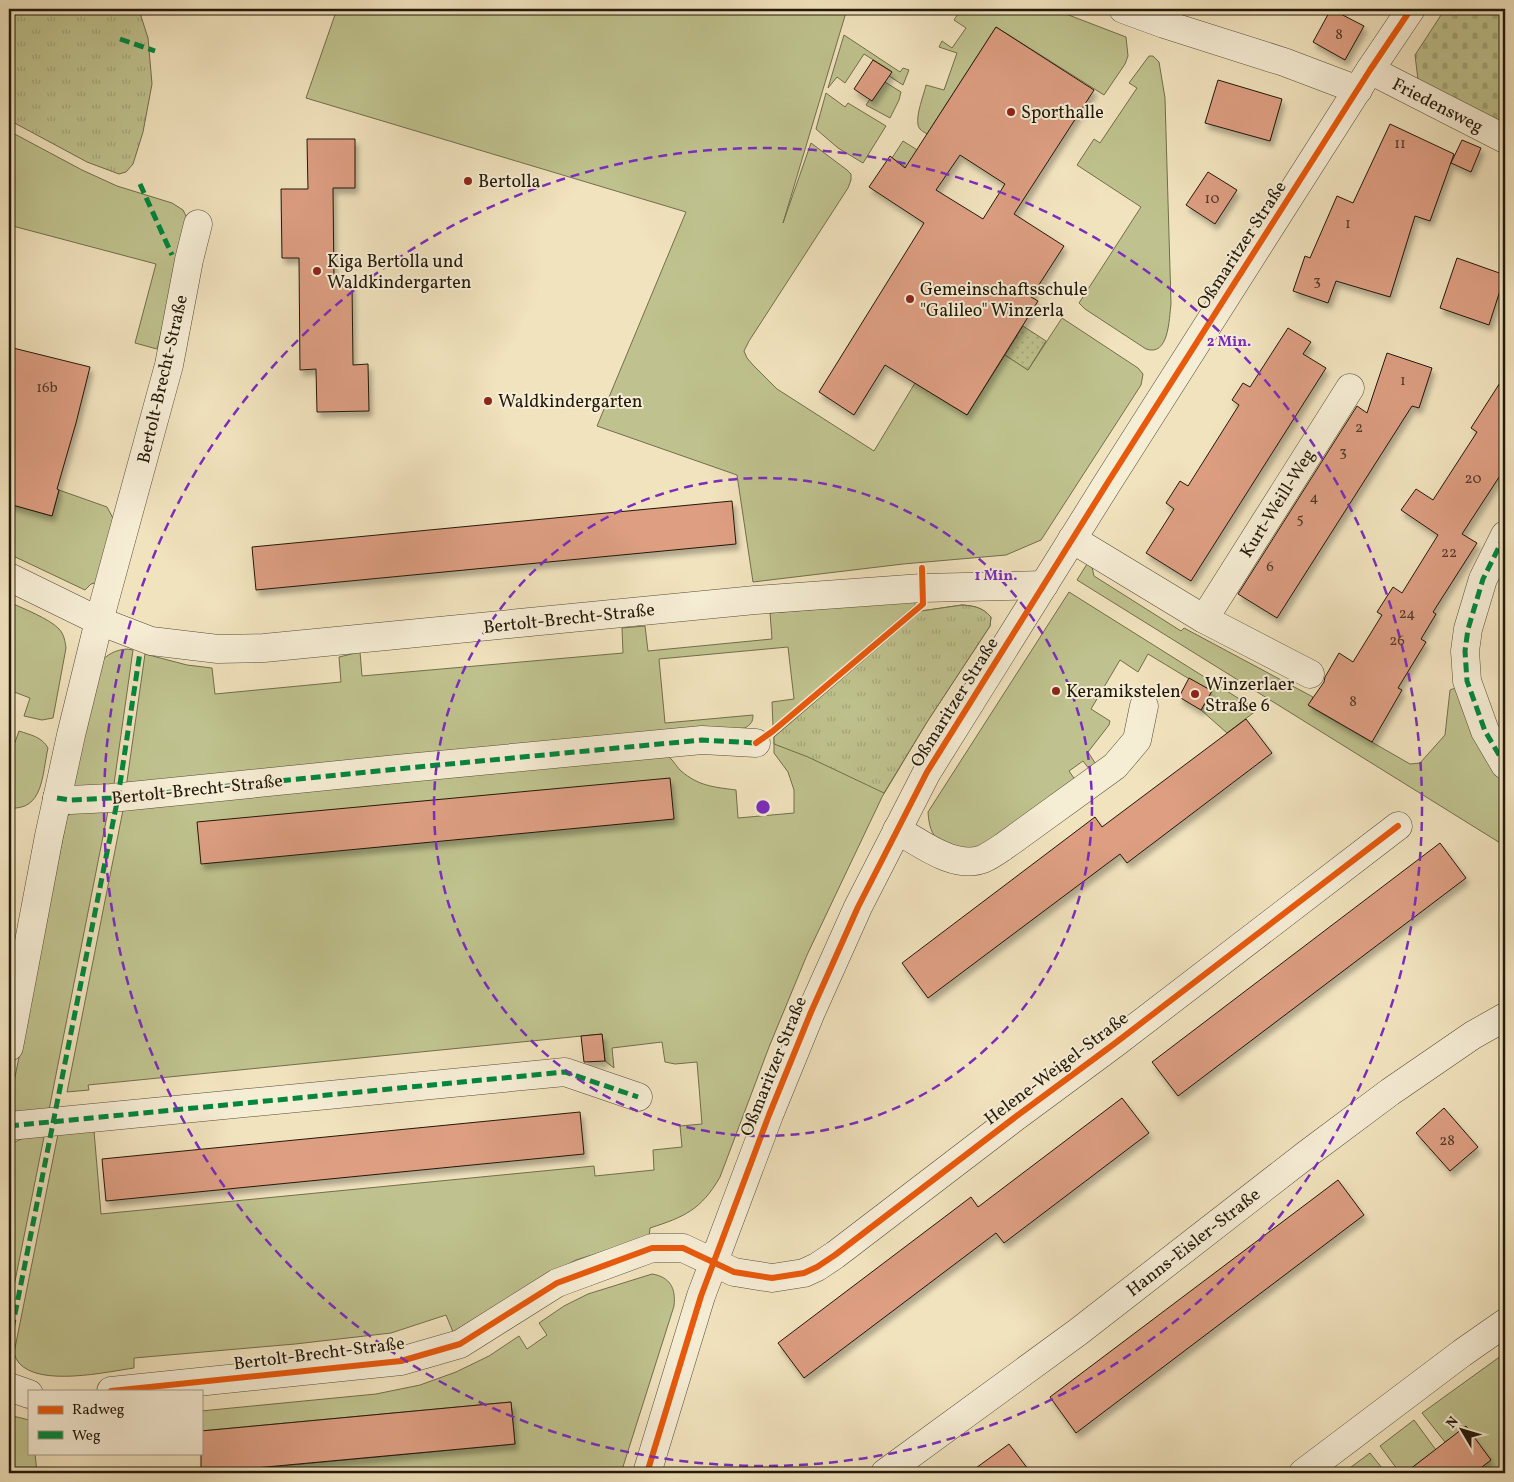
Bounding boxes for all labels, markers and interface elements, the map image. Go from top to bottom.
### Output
house number: 8 [1335,25,1343,46]
street label: Friedensweg [1387,73,1487,140]
place label: Sporthalle [1021,101,1104,126]
marker: Sporthalle [1005,106,1017,118]
house number: 11 [1394,134,1406,155]
place label: Bertolla [478,170,541,195]
marker: Bertolla [462,175,474,187]
street label: Oßmaritzer Straße [1191,177,1293,315]
house number: 10 [1205,189,1219,210]
house number: 1 [1345,214,1351,235]
place label: Kiga Bertolla und Waldkindergarten [327,250,472,296]
marker: Kiga Bertolla und Waldkindergarten [311,265,323,277]
house number: 3 [1313,271,1321,292]
place label: Gemeinschaftsschule "Galileo" Winzerla [920,278,1088,324]
street label: Bertolt-Brecht-Straße [132,293,195,466]
marker: Gemeinschaftsschule "Galileo" Winzerla [904,293,916,305]
text: 2 Min. [1207,332,1251,353]
house number: 1 [1400,371,1406,392]
house number: 16b [36,378,58,399]
place label: Waldkindergarten [498,390,643,415]
marker: Waldkindergarten [482,395,494,407]
house number: 2 [1355,418,1363,439]
house number: 3 [1339,442,1347,463]
street label: Kurt-Weill-Weg [1235,445,1322,563]
house number: 20 [1465,469,1481,490]
house number: 4 [1310,488,1319,509]
house number: 5 [1296,509,1304,530]
house number: 22 [1441,543,1457,564]
house number: 6 [1266,557,1274,578]
text: 1 Min. [975,566,1017,587]
street label: Bertolt-Brecht-Straße [482,598,656,641]
house number: 24 [1399,604,1415,625]
house number: 26 [1389,631,1405,652]
street label: Oßmaritzer Straße [905,633,1005,773]
place label: Winzerlaer Straße 6 [1205,673,1295,719]
place label: Keramikstelen [1066,680,1181,705]
marker: Keramikstelen [1050,685,1062,697]
marker: Winzerlaer Straße 6 [1189,688,1201,700]
house number: 8 [1349,692,1357,713]
street label: Bertolt-Brecht-Straße [110,769,284,812]
centre of rings [754,798,772,816]
street label: Oßmaritzer Straße [735,993,814,1140]
street label: Helene-Weigel-Straße [980,1007,1134,1132]
house number: 28 [1439,1131,1455,1152]
street label: Hanns-Eisler-Straße [1122,1183,1266,1303]
street label: Bertolt-Brecht-Straße [232,1332,406,1377]
legend [28,1390,202,1454]
text: Radweg [72,1400,125,1421]
north arrow [1436,1404,1486,1454]
text: N [1442,1413,1464,1433]
text: Weg [72,1426,101,1447]

